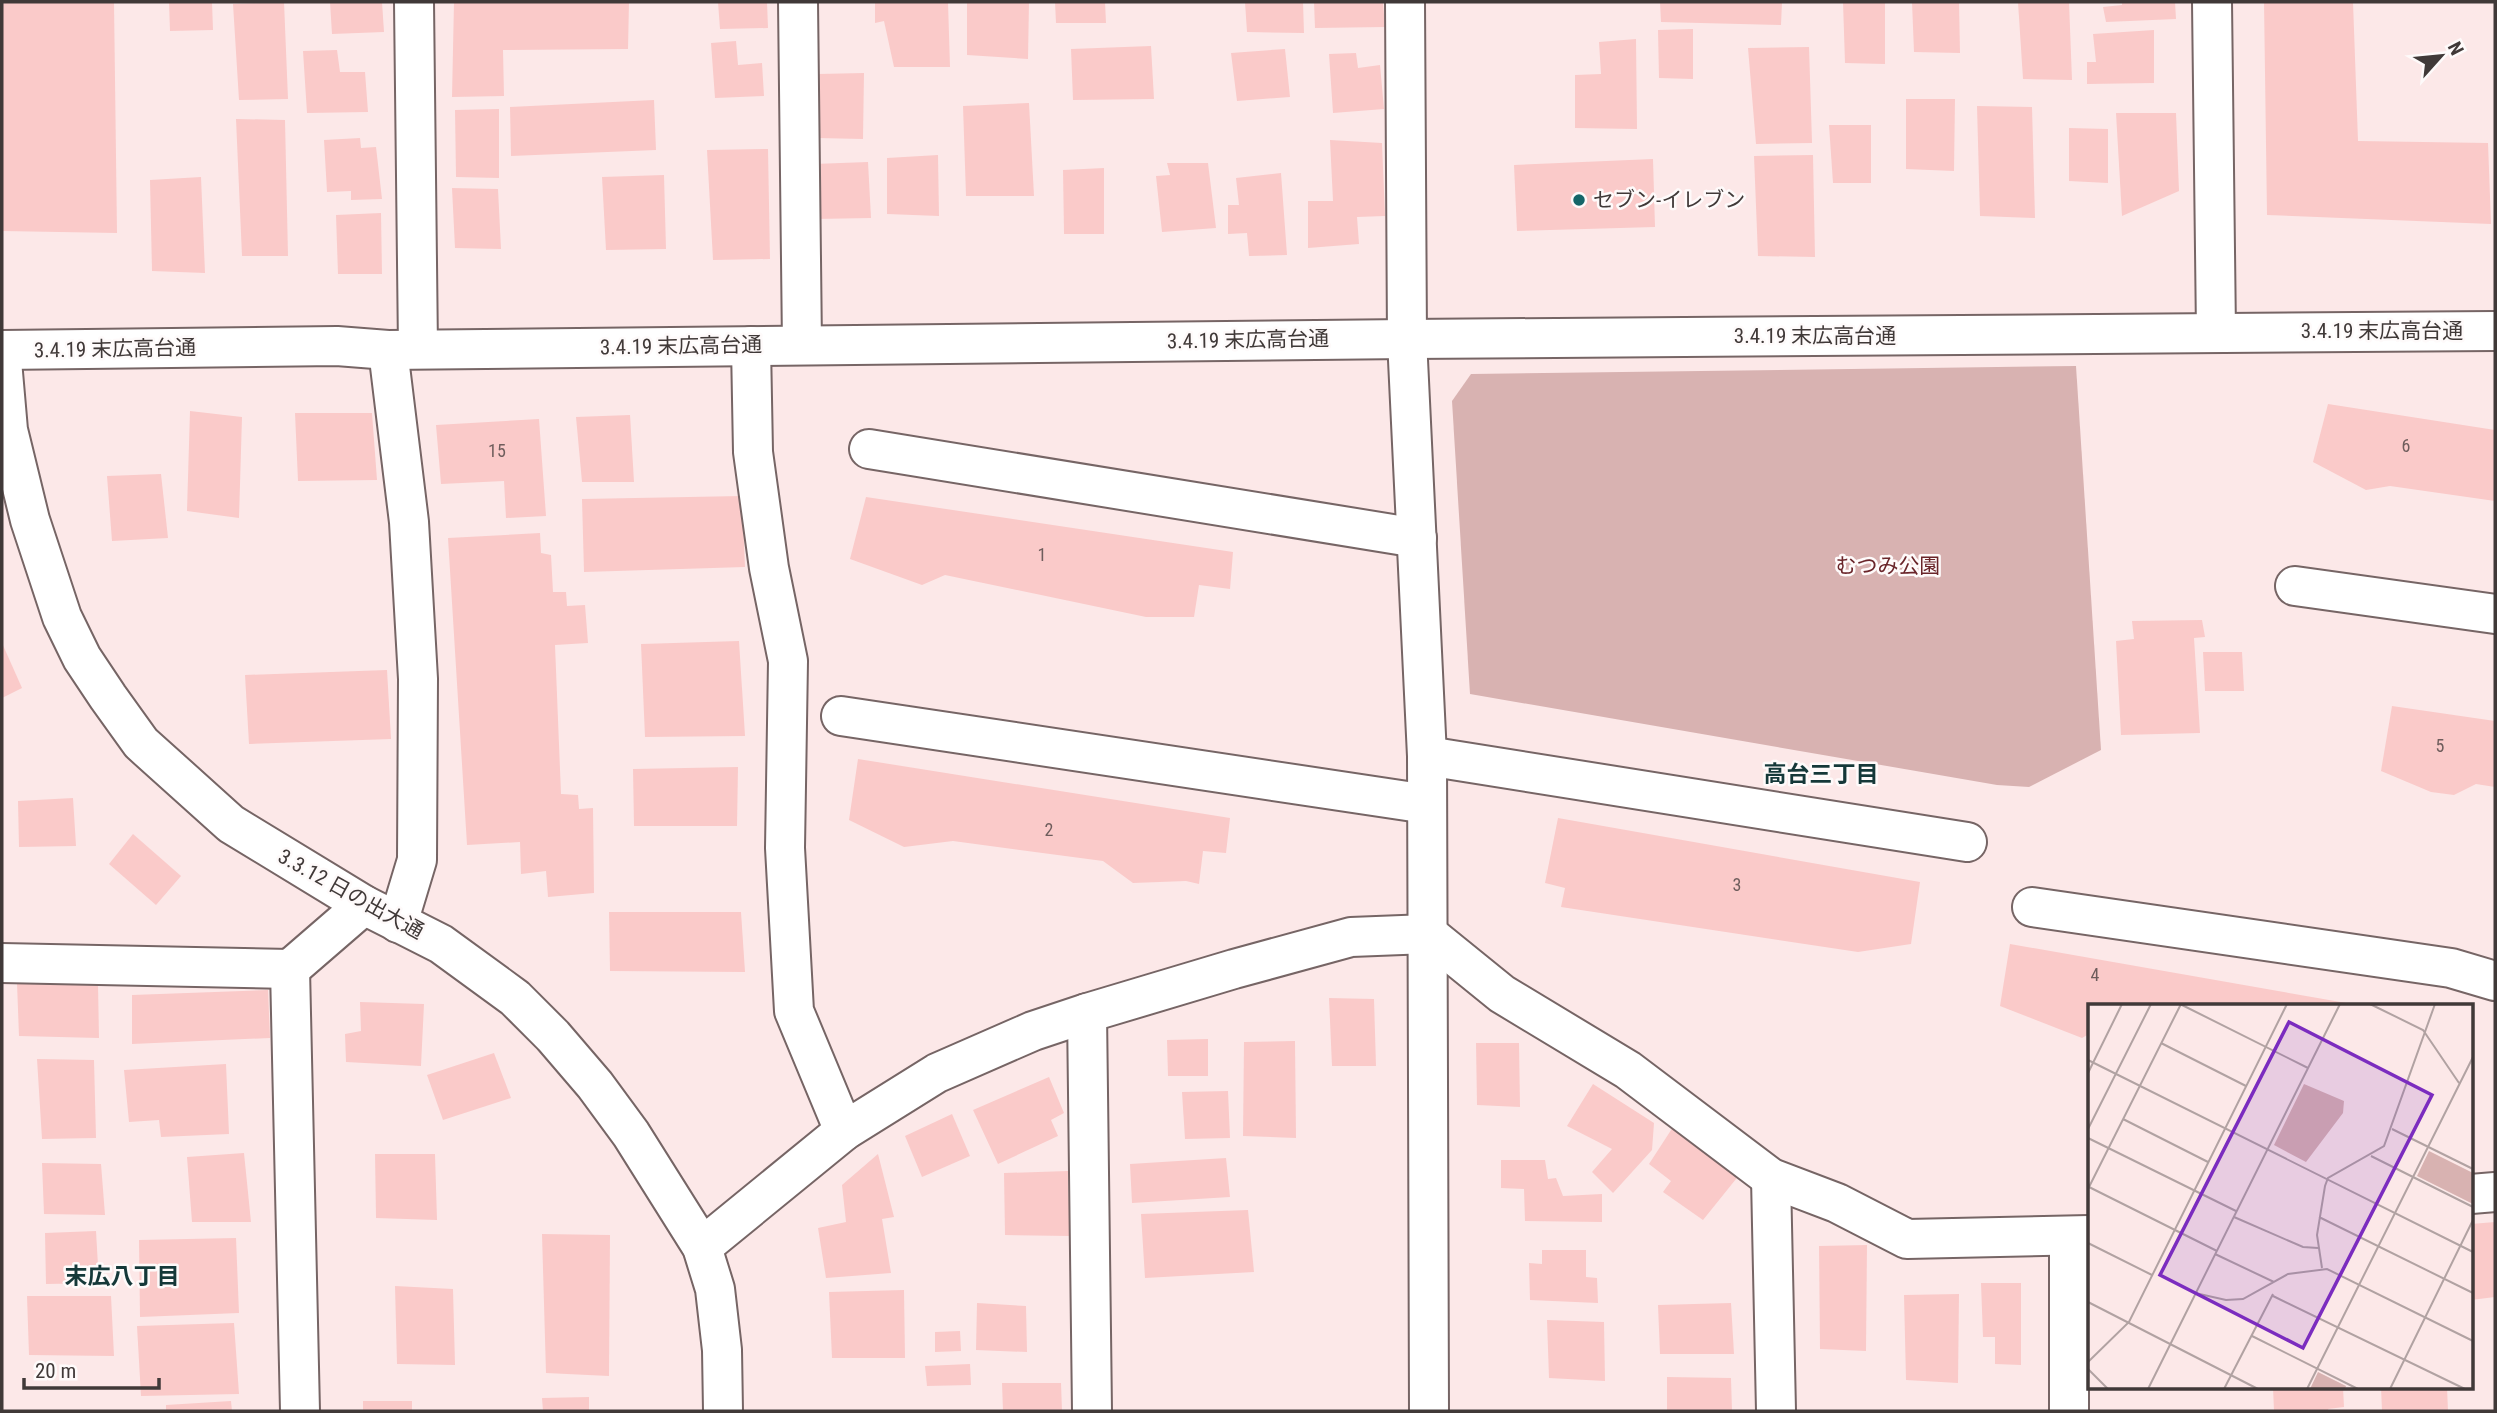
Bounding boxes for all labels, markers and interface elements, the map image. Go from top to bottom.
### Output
north arrow [2406,21,2476,91]
text: N [2443,38,2469,59]
place label: セブン-イレブン [1593,188,1745,212]
marker: セブン-イレブン [1571,192,1587,208]
street label: 3.4.19 末広高台通 [2301,319,2463,343]
street label: 3.4.19 末広高台通 [1734,324,1896,348]
street label: 3.4.19 末広高台通 [1167,327,1329,353]
street label: 3.4.19 末広高台通 [600,333,762,359]
street label: 3.4.19 末広高台通 [34,336,196,362]
house number: 6 [2402,435,2410,456]
house number: 15 [488,440,506,461]
house number: 1 [1038,544,1046,565]
park label: むつみ公園 [1836,554,1941,578]
house number: 5 [2436,735,2445,756]
district label: 高台三丁目 [1764,761,1879,788]
house number: 2 [1045,819,1054,840]
street label: 3.3.12 日の出大通 [274,844,428,944]
house number: 3 [1733,874,1741,895]
house number: 4 [2091,964,2100,985]
inset map [2088,1004,2472,1388]
district label: 末広八丁目 [65,1263,180,1290]
scale bar [24,1346,159,1390]
text: 20 m [35,1359,76,1383]

